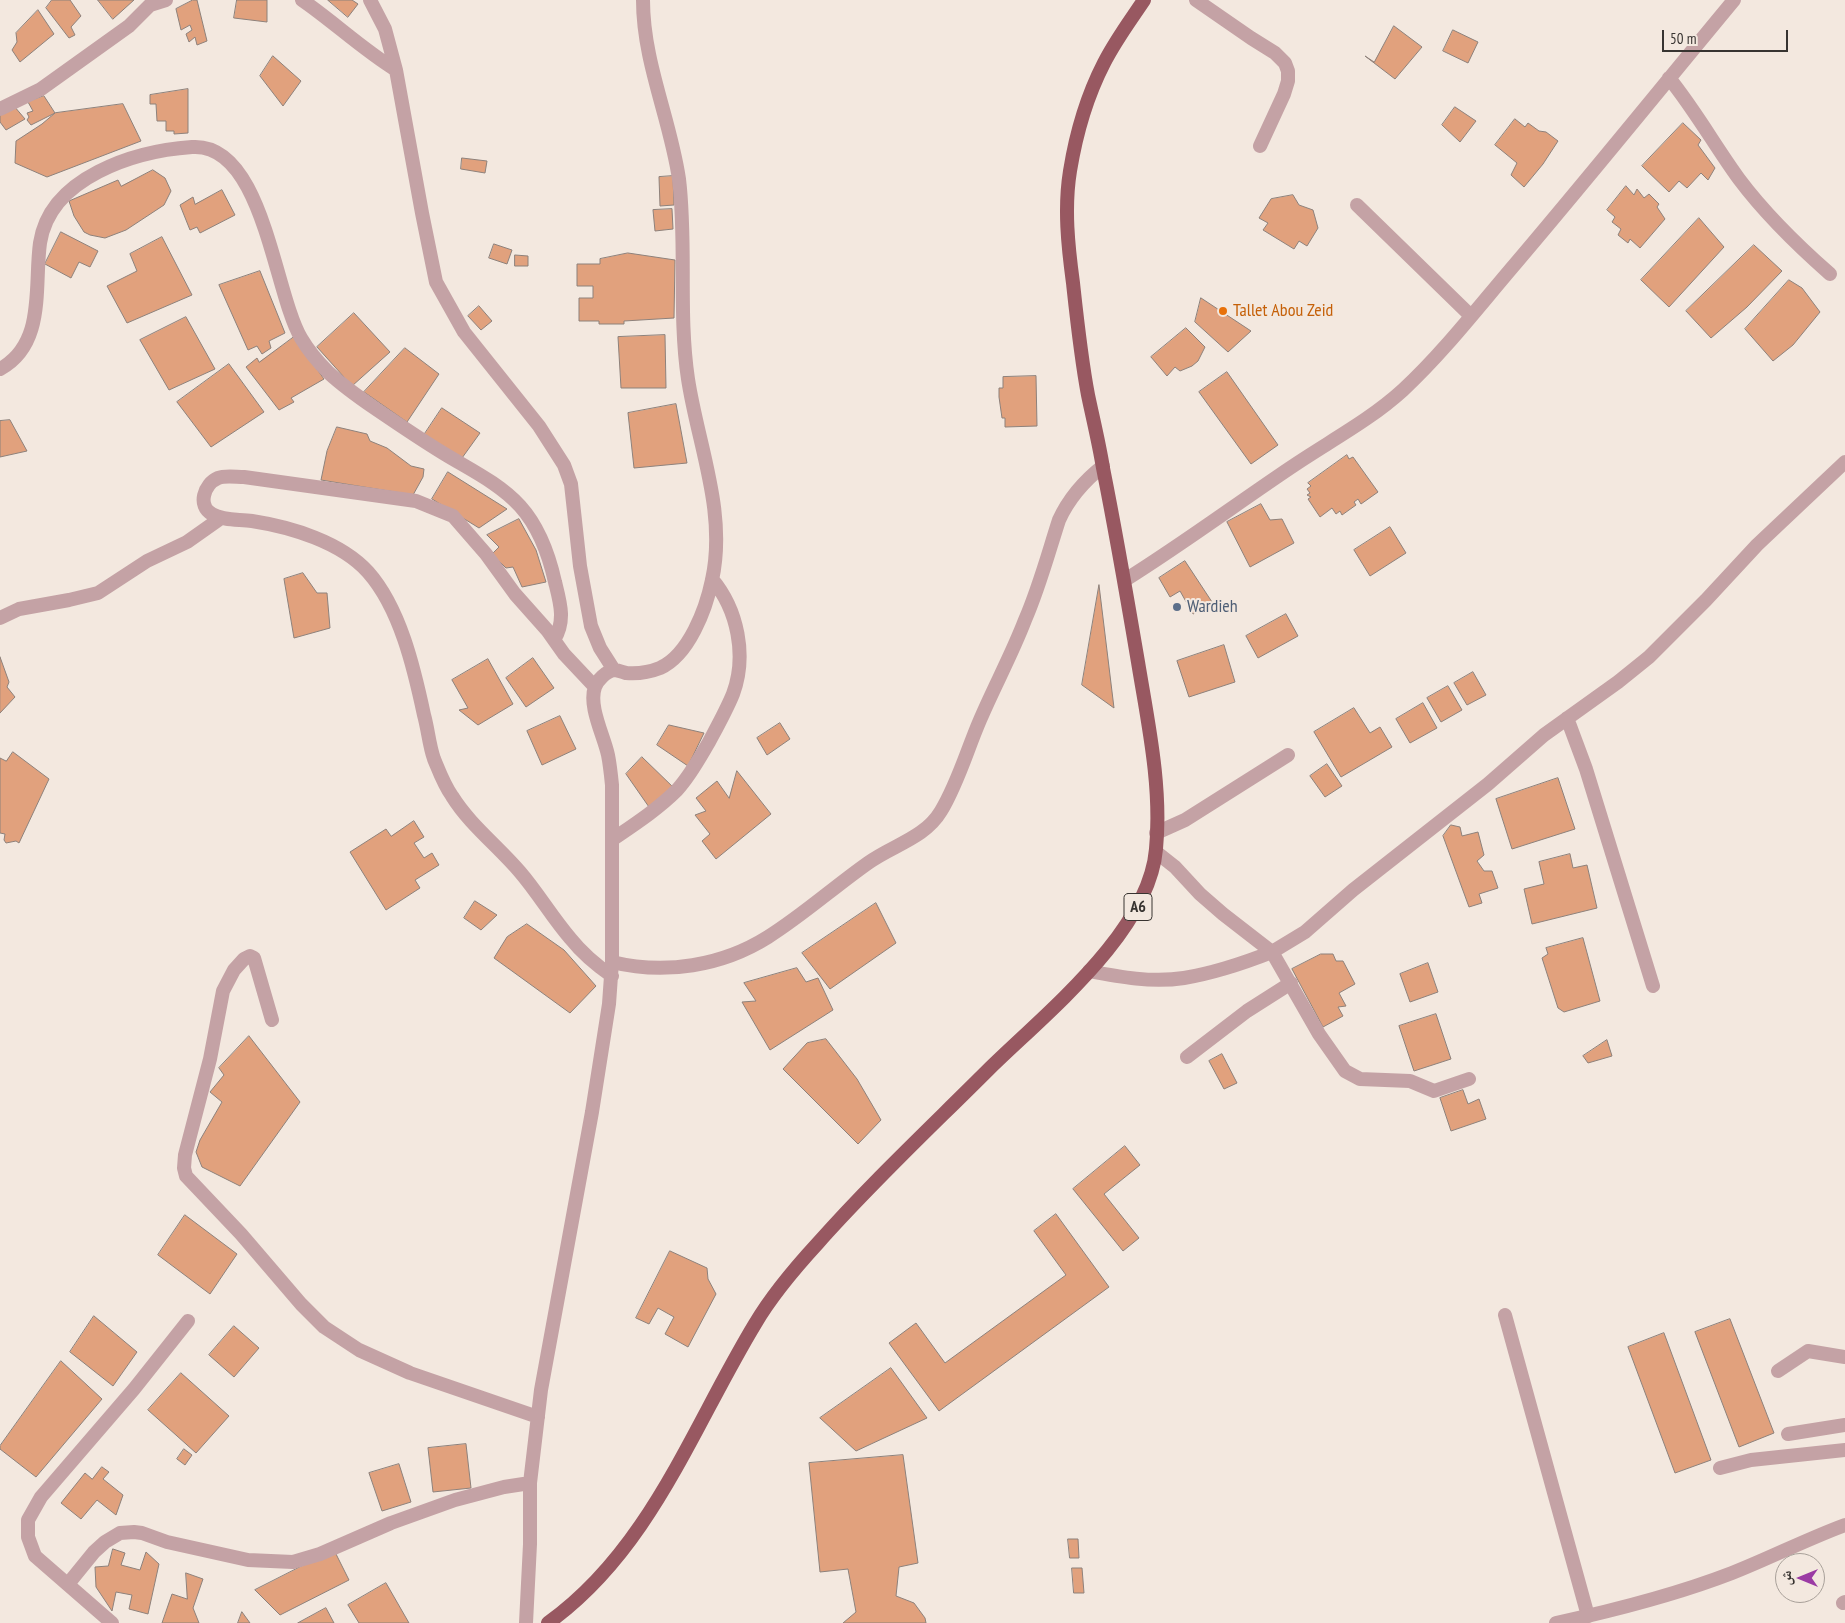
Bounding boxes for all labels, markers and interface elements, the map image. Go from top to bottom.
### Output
scale bar [1665,20,1791,52]
text: 50 m [1670,29,1696,48]
place label: Tallet Abou Zeid [1233,300,1333,322]
marker: Tallet Abou Zeid [1217,305,1229,317]
place label: Wardieh [1187,596,1238,618]
marker: Wardieh [1171,601,1183,613]
road number: A6 [1124,894,1152,920]
north arrow [1775,1553,1825,1603]
text: ش [1777,1571,1795,1585]

